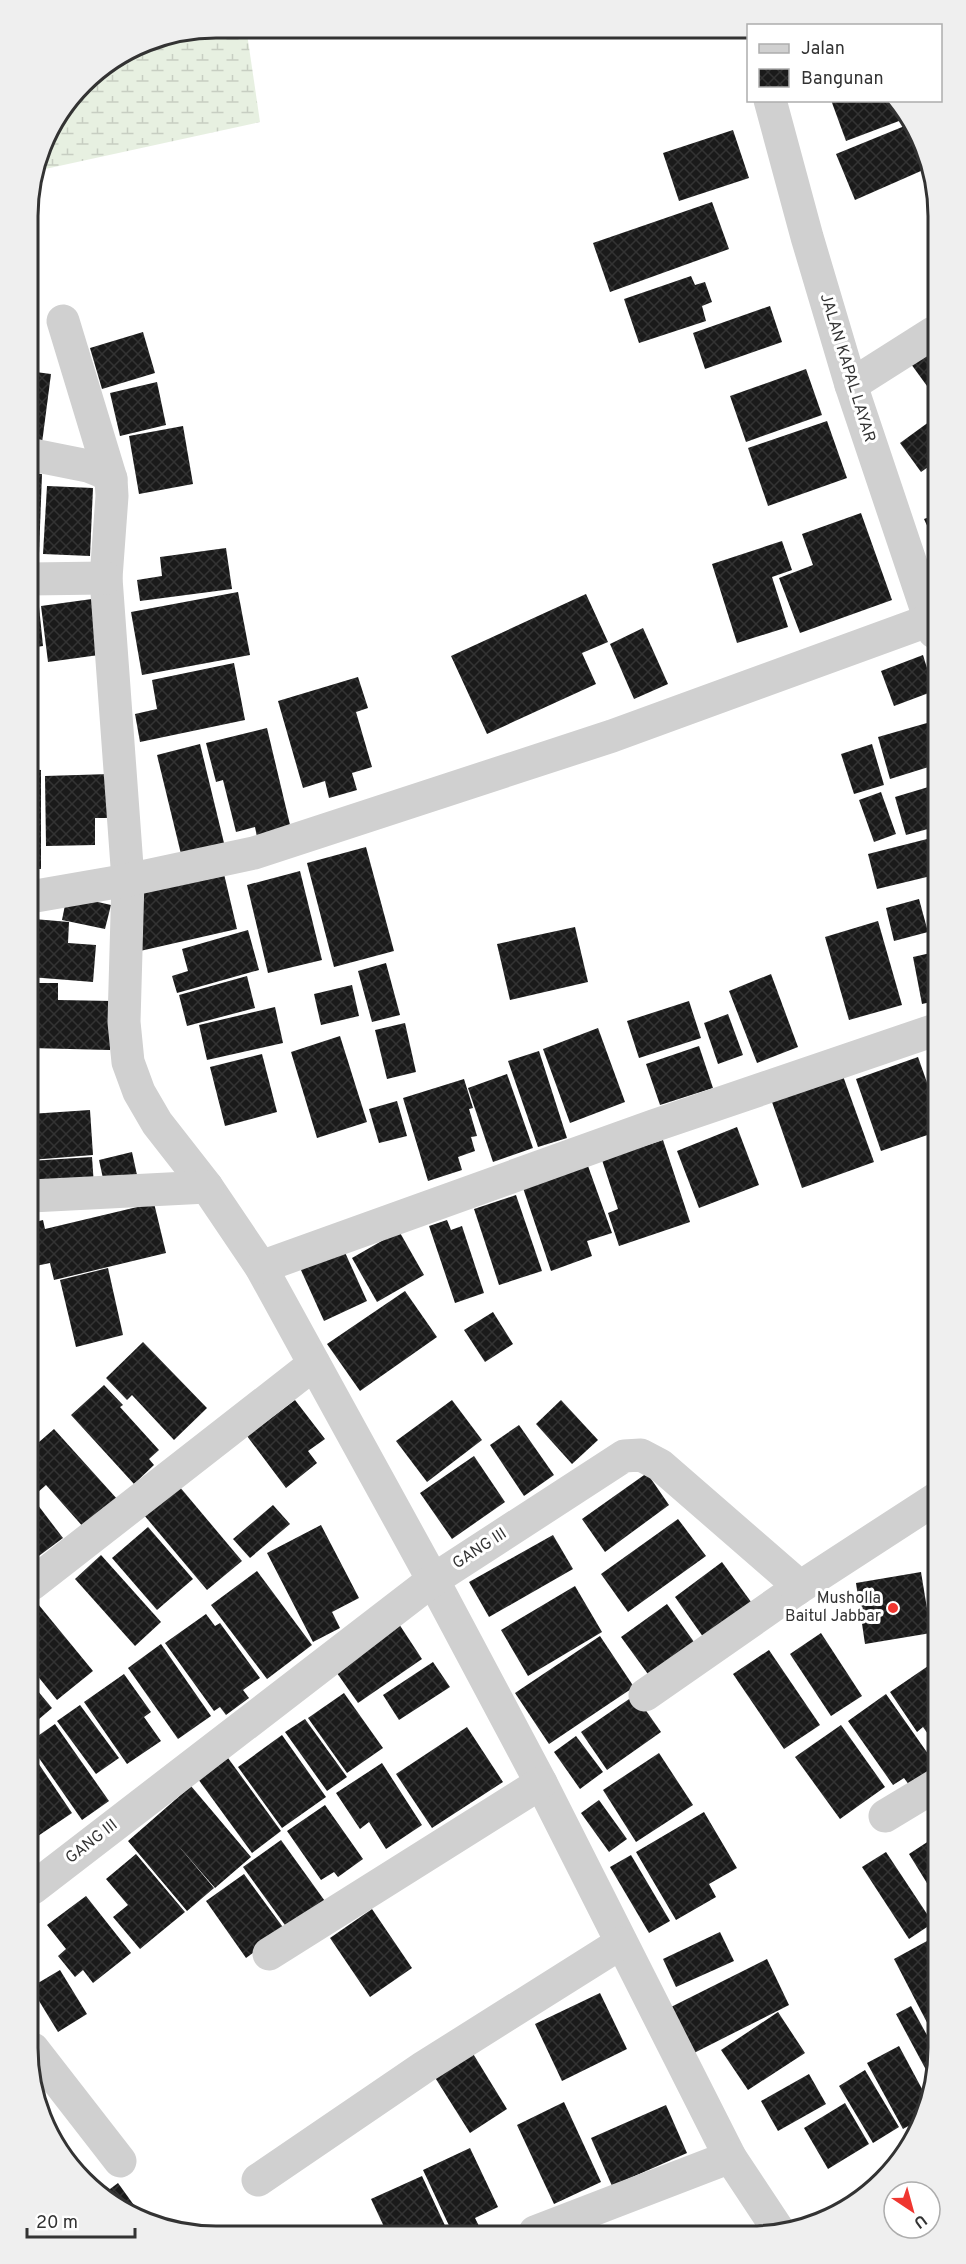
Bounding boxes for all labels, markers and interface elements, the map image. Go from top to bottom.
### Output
legend [747,24,942,102]
text: Jalan [801,38,845,61]
text: Bangunan [801,68,884,91]
street label: JALAN KAPAL LAYAR [815,291,879,445]
street label: GANG III [449,1524,511,1574]
place label: Musholla Baitul Jabbar [785,1589,881,1627]
marker: Musholla Baitul Jabbar [886,1601,900,1615]
street label: GANG III [62,1815,122,1869]
north arrow [882,2180,942,2240]
scale bar [27,2201,135,2239]
text: U [909,2209,930,2232]
text: 20 m [36,2212,78,2235]

